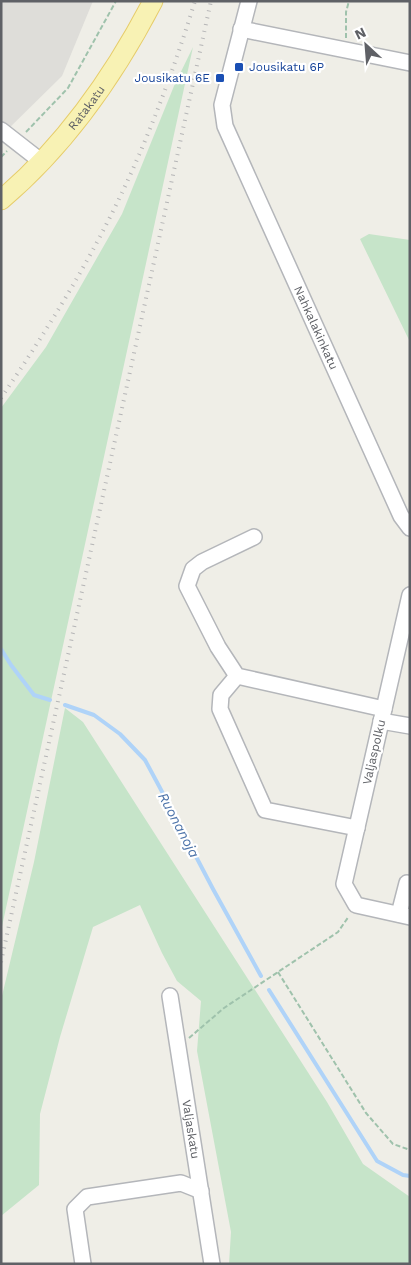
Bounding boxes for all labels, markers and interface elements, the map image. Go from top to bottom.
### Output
north arrow [341,20,391,70]
text: N [352,24,368,43]
place label: Jousikatu 6P [249,60,324,74]
marker: Jousikatu 6P [233,61,245,73]
place label: Jousikatu 6E [134,71,210,85]
marker: Jousikatu 6E [214,72,226,84]
street label: Ratakatu [65,83,108,133]
street label: Nahkalakinkatu [291,284,341,372]
street label: Valjaspolku [360,718,388,786]
water label: Ruonanoja [155,790,203,861]
street label: Valjaskatu [179,1099,202,1160]

